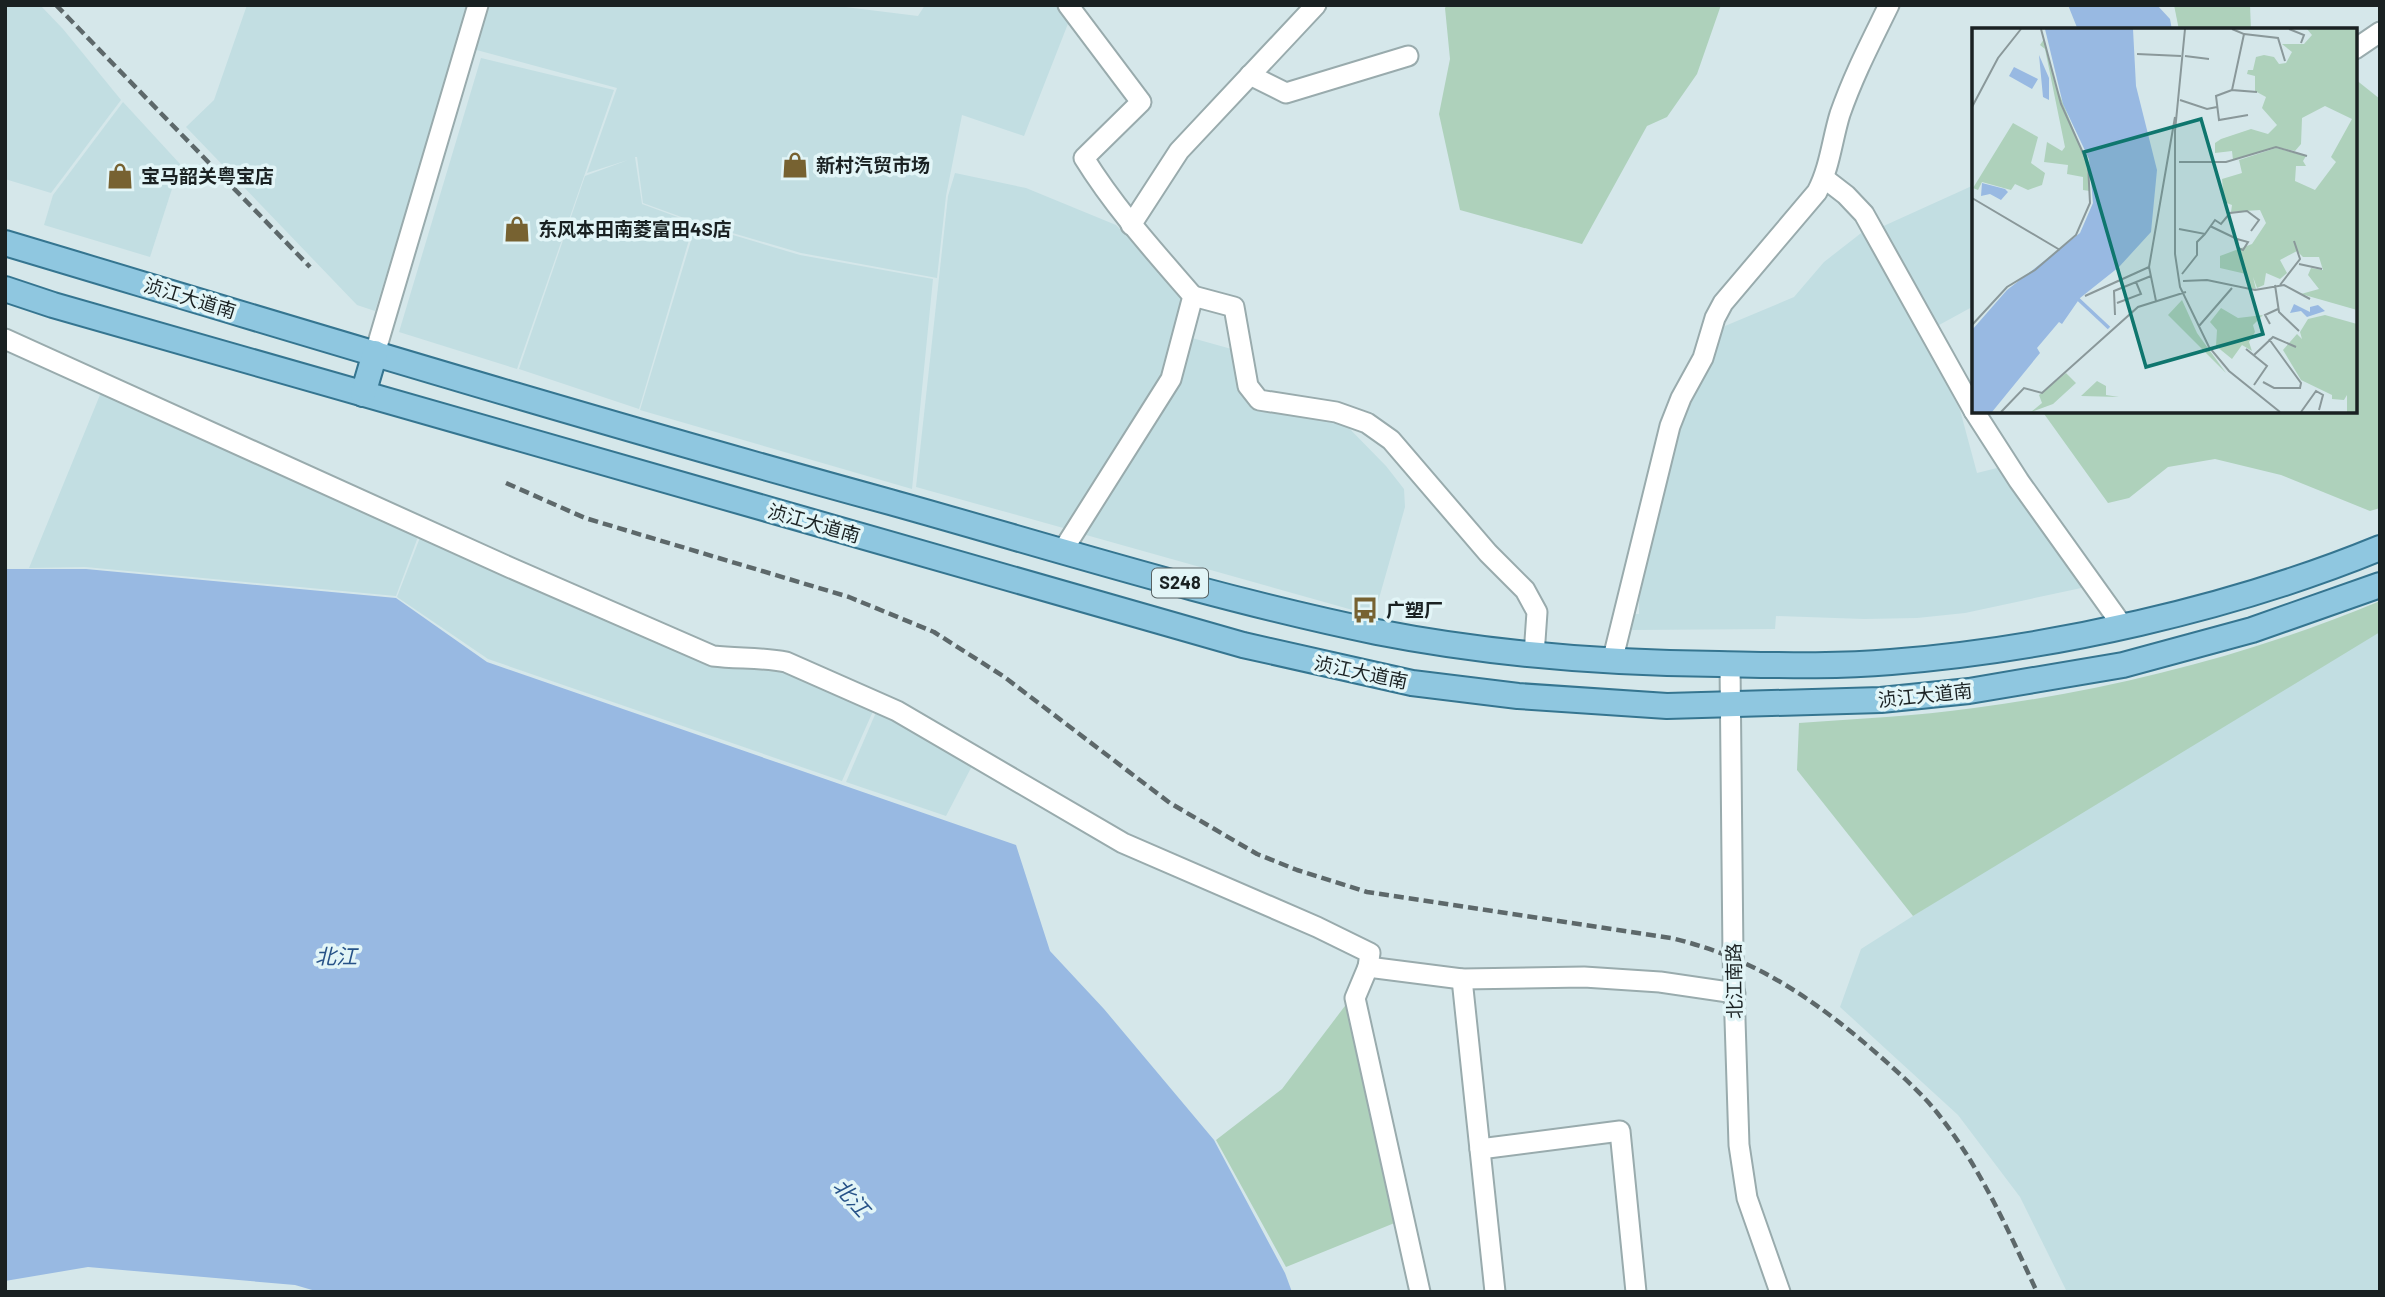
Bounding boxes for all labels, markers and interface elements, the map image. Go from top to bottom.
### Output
inset map [1972,28,2357,413]
shop icon: 新村汽贸市场 [780,150,810,180]
place label: 新村汽贸市场 [816,153,930,176]
shop icon: 宝马韶关粤宝店 [105,161,135,191]
place label: 宝马韶关粤宝店 [141,164,274,187]
shop icon: 东风本田南菱富田4S店 [502,214,532,244]
place label: 东风本田南菱富田4S店 [538,217,732,240]
street label: 浈江大道南 [141,273,239,322]
street label: 浈江大道南 [765,498,863,547]
road number: S248 [1152,568,1208,598]
bus stop icon: 广塑厂 [1350,595,1380,625]
place label: 广塑厂 [1386,598,1443,621]
street label: 浈江大道南 [1312,650,1410,693]
street label: 浈江大道南 [1876,678,1973,711]
water label: 北江 [315,943,359,968]
street label: 北江南路 [1721,943,1746,1019]
water label: 北江 [829,1173,877,1222]

